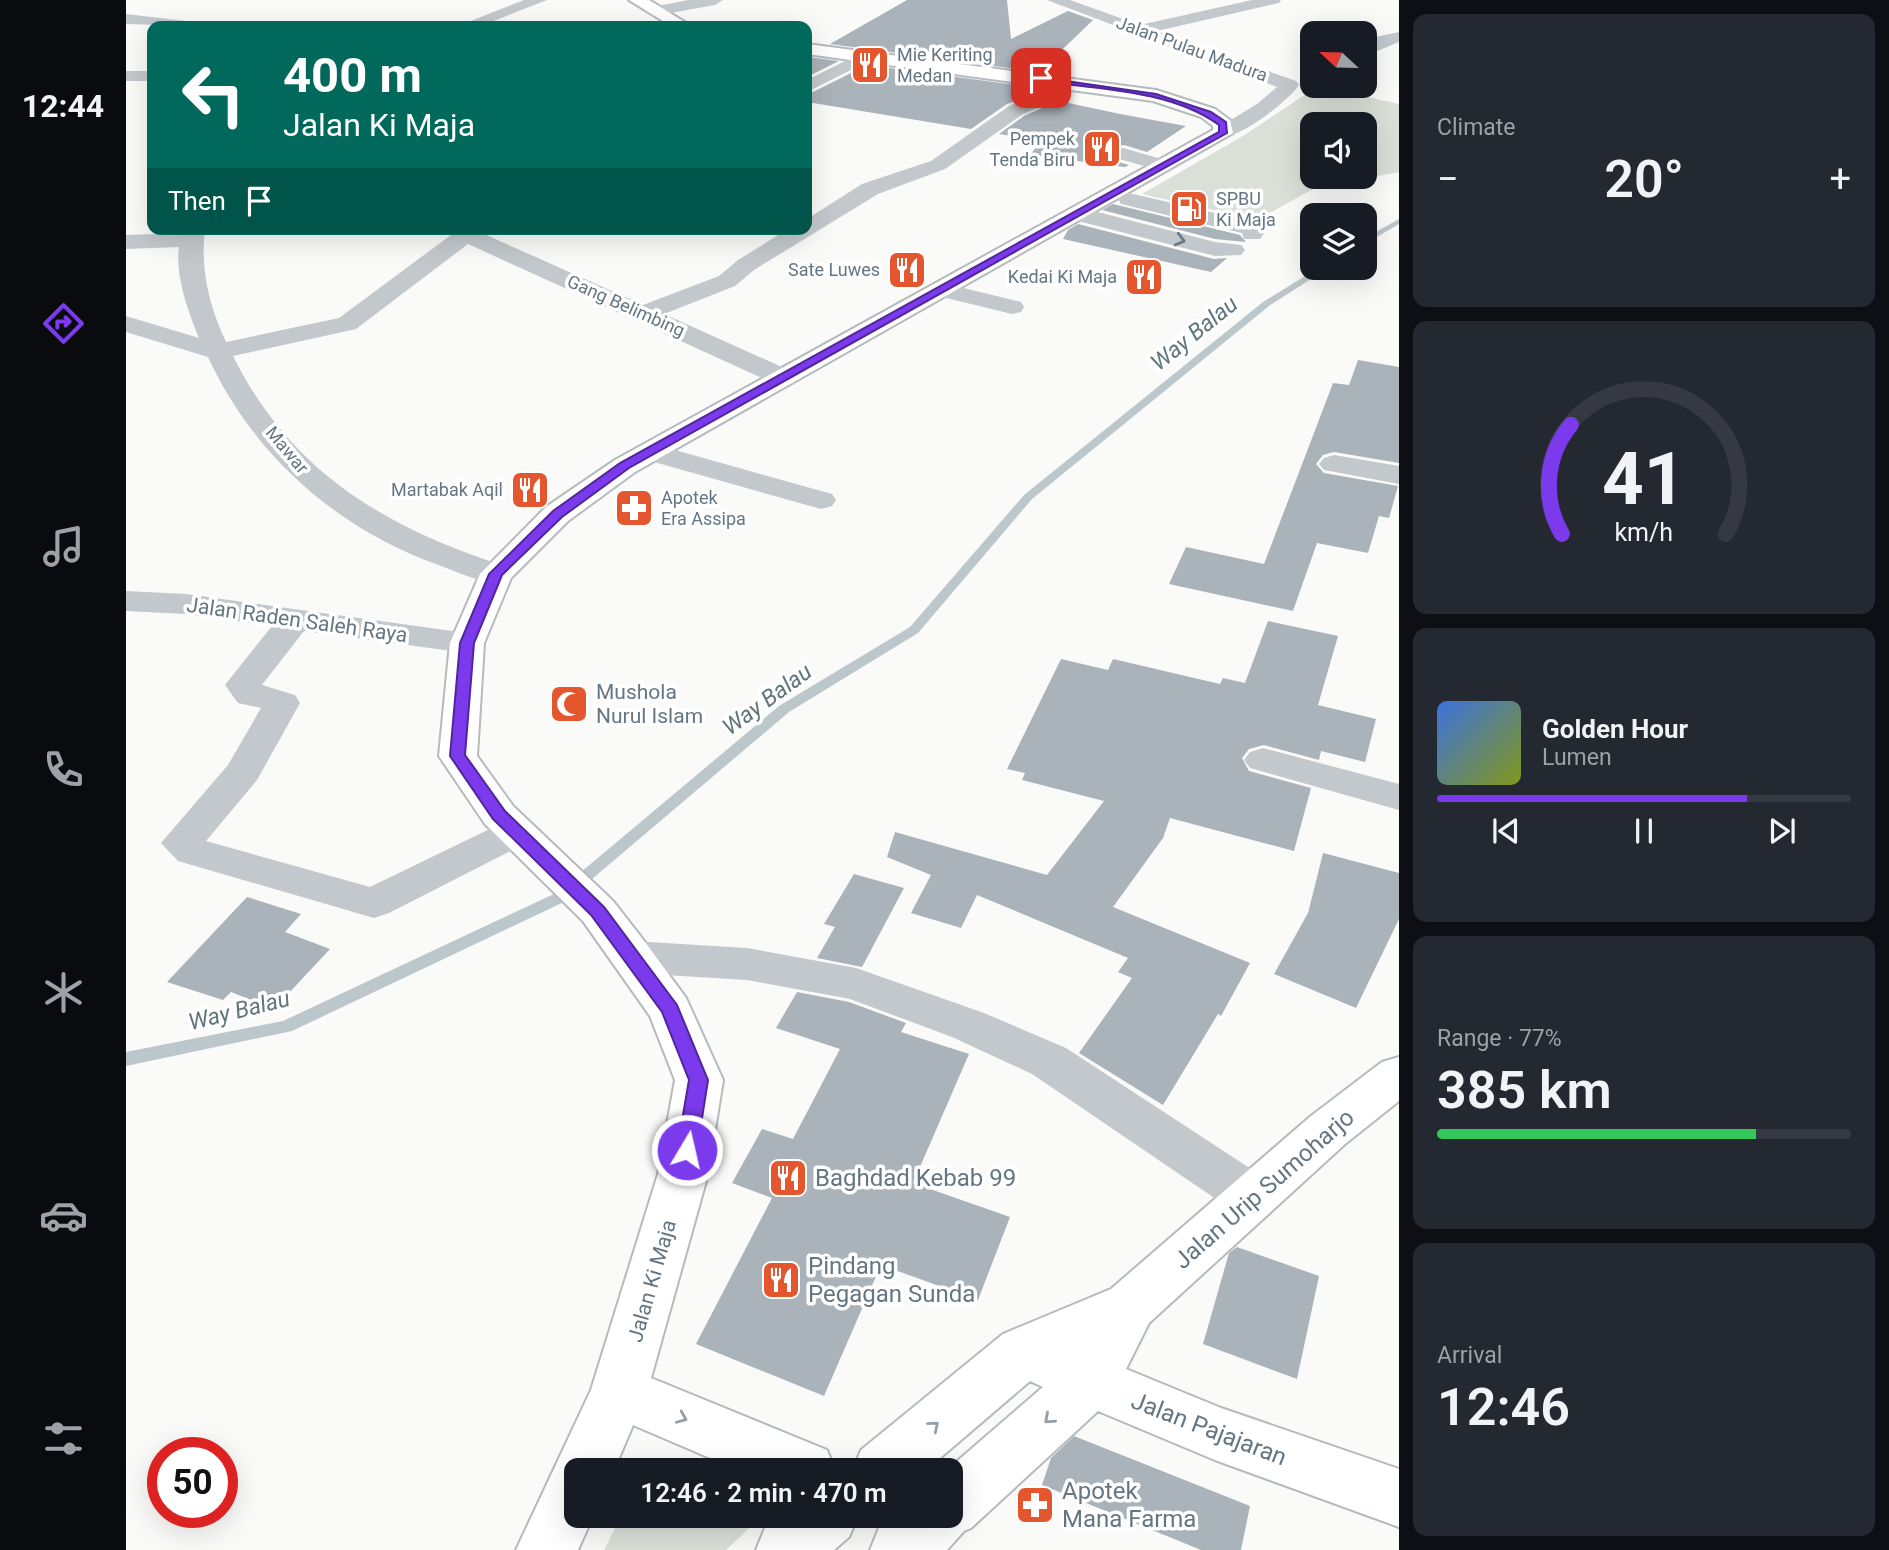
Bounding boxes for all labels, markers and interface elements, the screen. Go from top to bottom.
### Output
street label: Jalan Pulau Madura [1114,11,1271,86]
north arrow [1300,21,1377,98]
map controls [1300,21,1377,280]
restaurant icon: Mie Keriting Medan [849,44,891,86]
place label: Mie Keriting Medan [897,44,993,86]
text: 400 m [283,47,422,104]
pin [1011,48,1071,108]
icon: left [168,49,259,140]
icon: arrive [1022,59,1060,97]
text: 12:44 [22,87,104,125]
text: Jalan Ki Maja [283,106,475,144]
button: sound [1300,112,1377,189]
text: Climate [1437,114,1516,141]
place label: Pempek Tenda Biru [990,128,1076,170]
restaurant icon: Pempek Tenda Biru [1081,128,1123,170]
text: 20° [1604,149,1684,210]
text: − [1437,157,1459,201]
text: + [1829,157,1851,201]
icon: arrive [240,182,278,220]
text: Then [168,186,226,216]
fuel station icon: SPBU Ki Maja [1168,188,1210,230]
place label: SPBU Ki Maja [1216,188,1276,230]
button: layers [1300,203,1377,280]
one-way arrow [1174,232,1186,246]
restaurant icon: Sate Luwes [886,249,928,291]
restaurant icon: Kedai Ki Maja [1123,256,1165,298]
place label: Sate Luwes [788,259,880,280]
place label: Kedai Ki Maja [1008,266,1117,287]
street label: Gang Belimbing [564,270,688,341]
water label: Way Balau [1146,290,1243,376]
icon: directions [39,299,88,348]
street label: Mawar [262,422,313,477]
text: 41 [1602,436,1686,522]
restaurant icon: Martabak Aqil [509,469,551,511]
place label: Martabak Aqil [391,479,503,500]
pharmacy icon: Apotek Era Assipa [613,487,655,529]
place label: Apotek Era Assipa [661,487,746,529]
text: km/h [1615,518,1673,547]
icon: music [39,522,88,571]
street label: Jalan Raden Saleh Raya [185,593,409,647]
water label: Way Balau [717,658,817,741]
place label: Mushola Nurul Islam [596,680,703,728]
mosque icon: Mushola Nurul Islam [548,683,590,725]
text: Golden Hour [1542,714,1688,744]
text: Lumen [1542,744,1612,771]
icon: phone [39,745,88,794]
icon: previous [1487,812,1525,850]
icon: pause [1625,812,1663,850]
icon: next [1763,812,1801,850]
icon: climate [39,968,88,1017]
water label: Way Balau [186,985,293,1036]
text: Range · 77% [1437,1025,1562,1052]
text: 385 km [1437,1060,1612,1121]
street label: Jalan Urip Sumoharjo [1168,1103,1360,1275]
position arrow [650,1113,724,1187]
restaurant icon: Baghdad Kebab 99 [767,1157,809,1199]
place label: Baghdad Kebab 99 [815,1164,1016,1192]
icon: car [39,1191,88,1240]
street label: Jalan Ki Maja [623,1217,681,1345]
place label: Pindang Pegagan Sunda [808,1252,975,1308]
restaurant icon: Pindang Pegagan Sunda [760,1259,802,1301]
text: Arrival [1437,1342,1502,1369]
text: 12:46 [1437,1377,1570,1438]
street label: Jalan Pajajaran [1127,1387,1291,1471]
one-way arrow [676,1410,688,1424]
one-way arrow [1044,1411,1057,1423]
icon: filters [39,1414,88,1463]
one-way arrow [926,1422,939,1434]
speed limit sign: 50 [147,1437,238,1528]
place label: Apotek Mana Farma [1062,1477,1196,1533]
text: 12:46 · 2 min · 470 m [640,1478,887,1508]
pharmacy icon: Apotek Mana Farma [1014,1484,1056,1526]

